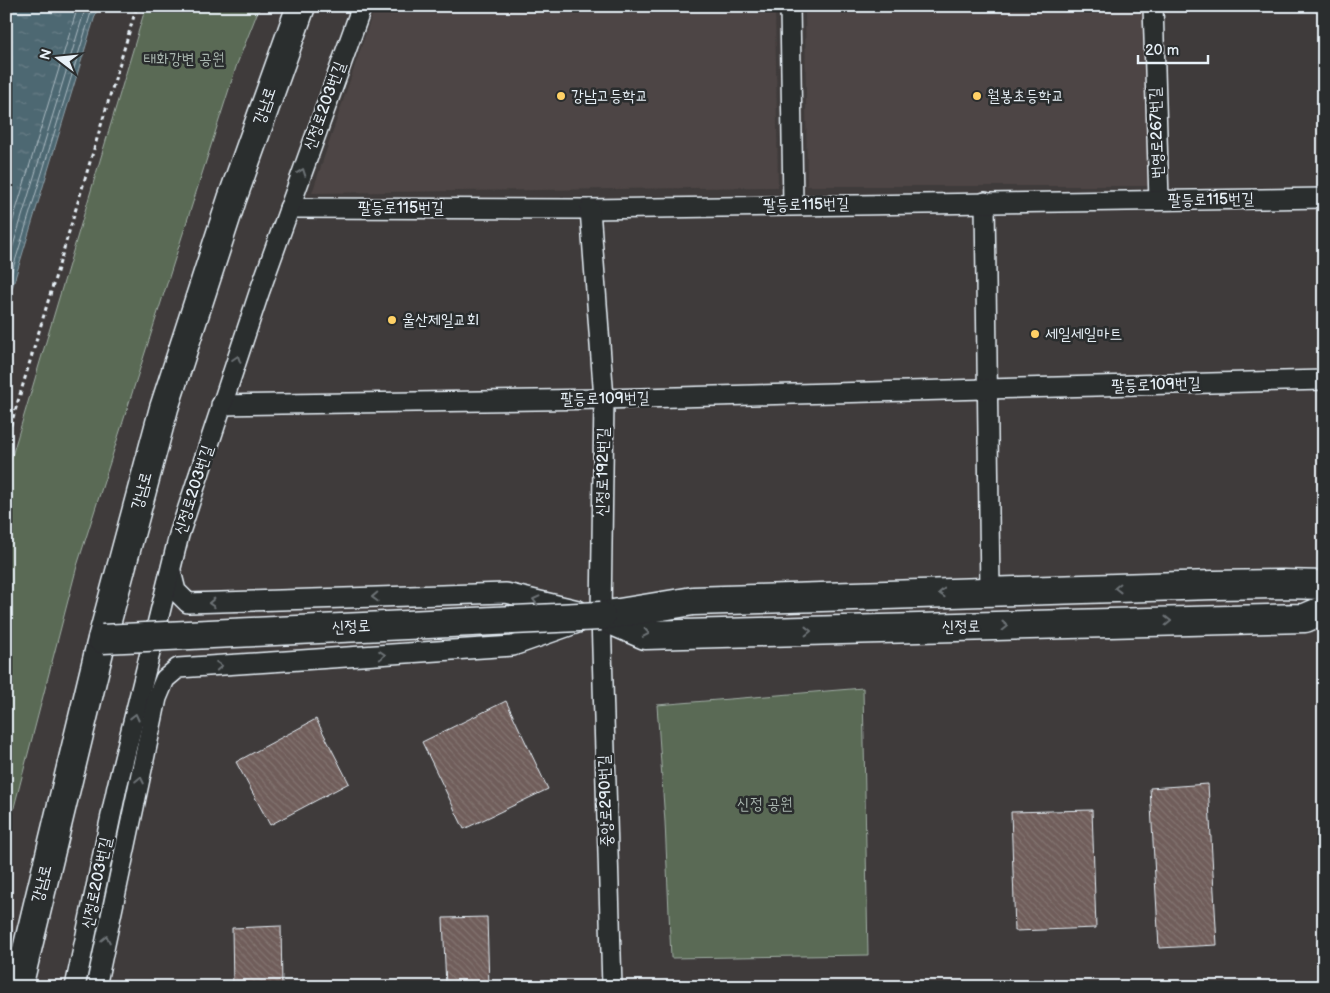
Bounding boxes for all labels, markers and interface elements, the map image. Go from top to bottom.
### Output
north arrow [32,32,82,82]
scale bar [1138,32,1208,64]
text: 20 m [1145,41,1179,60]
text: N [36,47,56,62]
park label: 태화강변 공원 [143,50,225,69]
street label: 신정로203번길 [300,59,350,153]
street label: 강남로 [250,85,280,127]
place label: 강남고등학교 [571,87,648,106]
place label: 월봉초등학교 [987,87,1064,106]
street label: 번영로267번길 [1146,87,1168,179]
marker: 강남고등학교 [555,90,567,102]
marker: 월봉초등학교 [971,90,983,102]
one-way arrow [296,169,306,177]
street label: 팔등로115번길 [1168,190,1254,210]
street label: 팔등로115번길 [763,195,849,215]
street label: 팔등로115번길 [358,199,444,218]
place label: 울산제일교회 [402,311,479,330]
marker: 울산제일교회 [386,314,398,326]
place label: 세일세일마트 [1045,325,1122,344]
marker: 세일세일마트 [1029,328,1041,340]
one-way arrow [231,355,241,364]
street label: 팔등로109번길 [1111,374,1201,396]
street label: 팔등로109번길 [560,389,650,409]
street label: 신정로192번길 [593,427,613,517]
street label: 신정로203번길 [171,443,217,537]
street label: 강남로 [128,470,156,512]
one-way arrow [1113,583,1121,593]
one-way arrow [937,587,945,598]
one-way arrow [371,592,378,602]
one-way arrow [532,595,541,606]
one-way arrow [208,597,216,608]
one-way arrow [1164,616,1172,627]
street label: 신정로 [331,617,371,637]
street label: 신정로 [942,617,980,637]
one-way arrow [1002,620,1010,631]
one-way arrow [804,625,812,636]
one-way arrow [641,628,650,638]
one-way arrow [378,649,386,660]
one-way arrow [216,660,224,671]
one-way arrow [129,713,140,722]
street label: 중앙로290번길 [595,754,617,848]
one-way arrow [134,776,144,784]
park label: 신정 공원 [737,795,793,814]
street label: 신정로203번길 [78,835,116,930]
street label: 강남로 [28,863,56,905]
one-way arrow [100,935,111,943]

